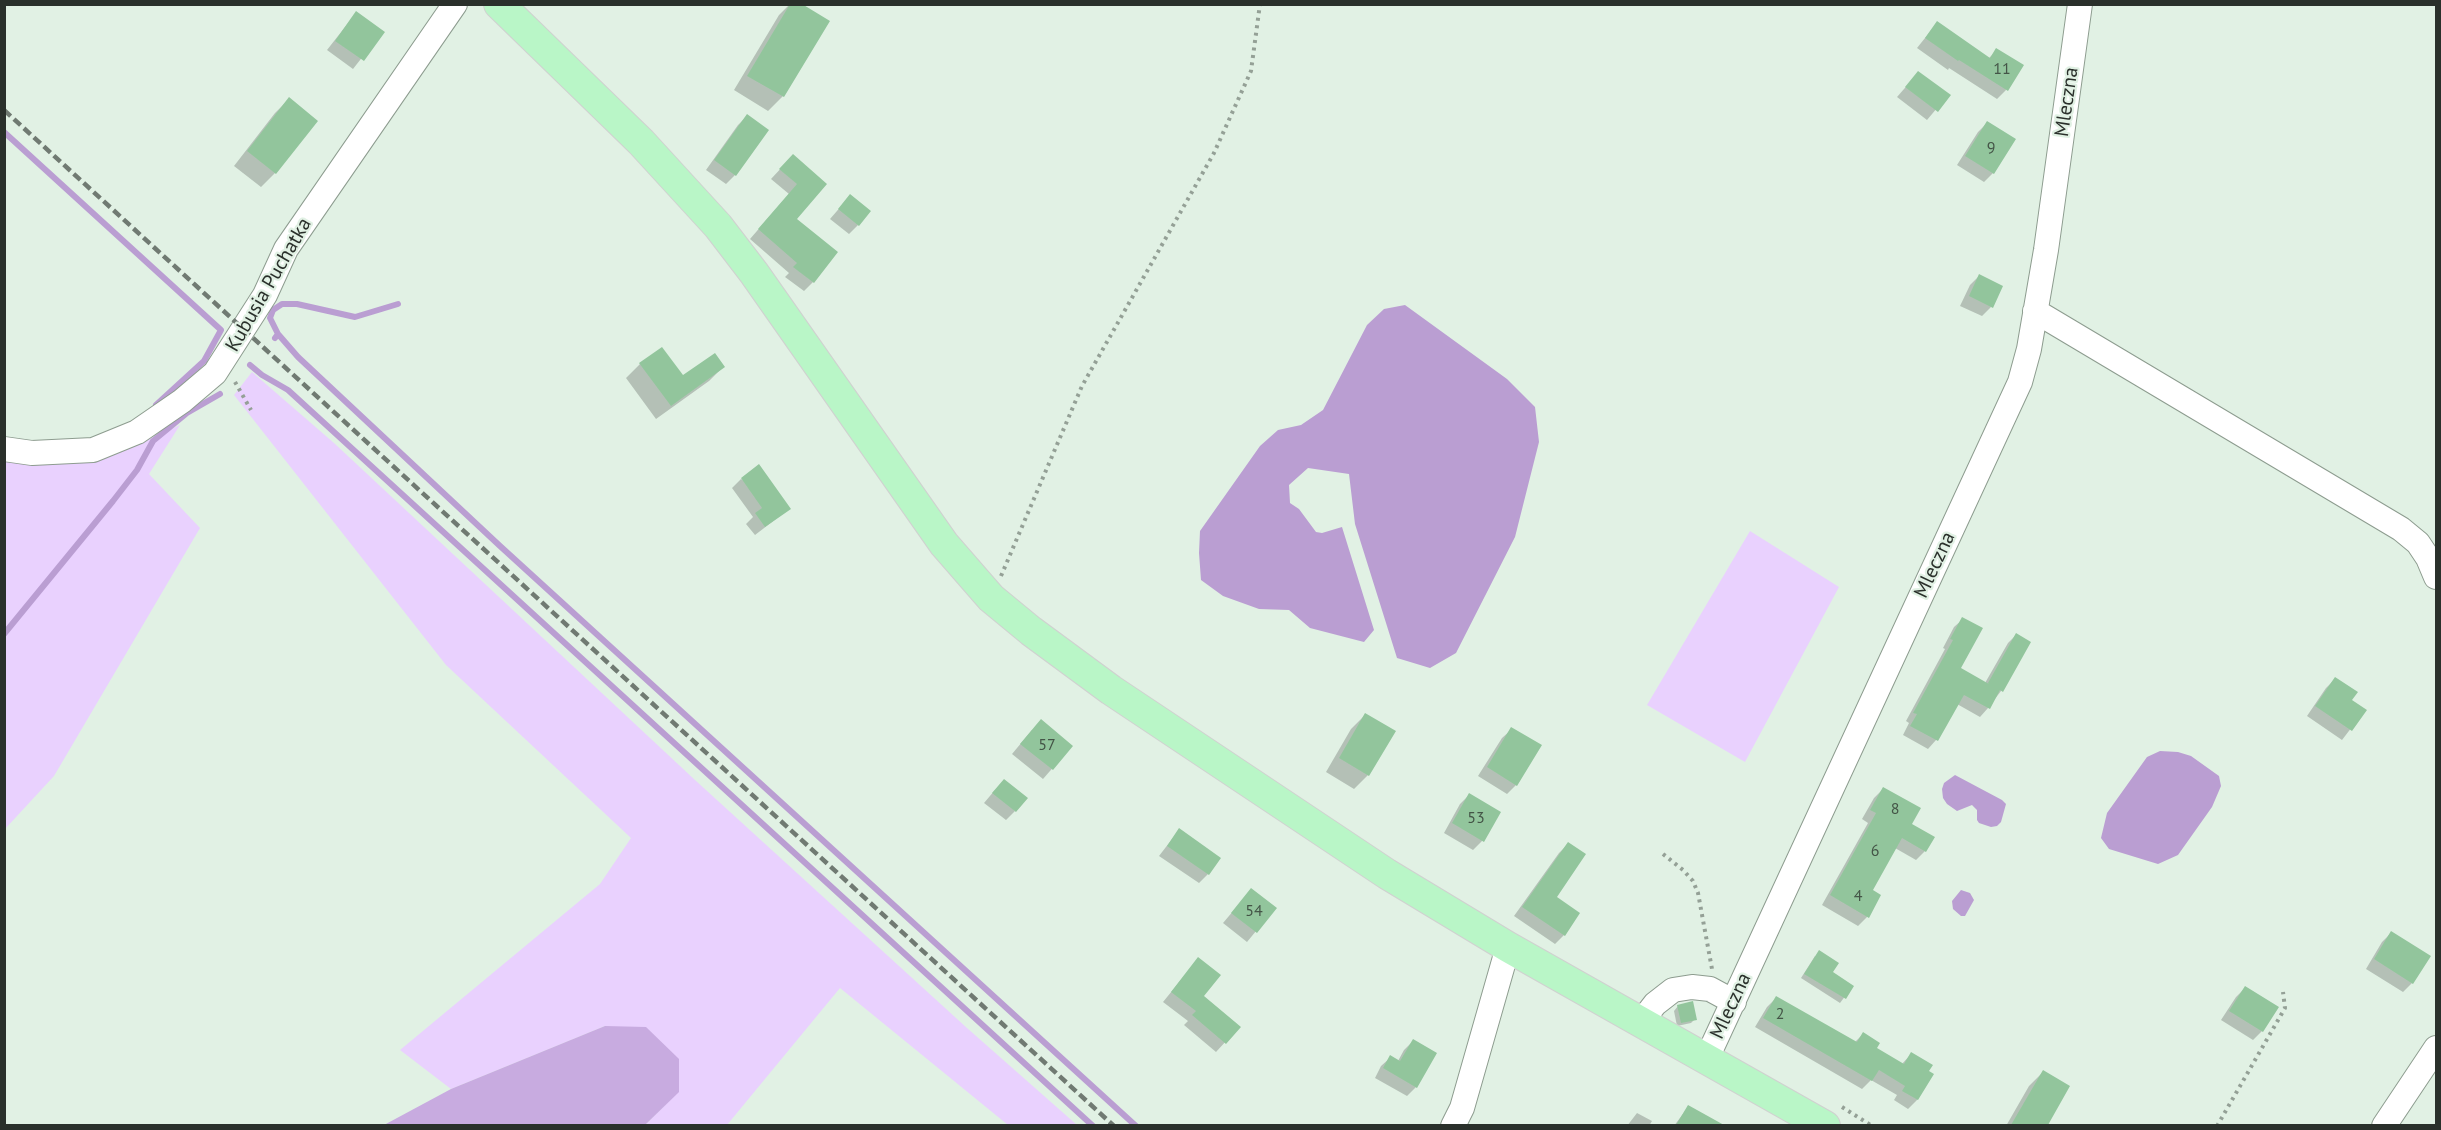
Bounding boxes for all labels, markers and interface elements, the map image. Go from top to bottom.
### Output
house number: 11 [1993,59,2011,79]
street label: Mleczna [2050,66,2084,138]
house number: 9 [1987,138,1995,158]
street label: Kubusia Puchatka [221,214,317,356]
street label: Mleczna [1909,528,1961,602]
house number: 57 [1038,735,1056,755]
house number: 8 [1891,799,1899,819]
house number: 53 [1467,808,1485,828]
house number: 6 [1871,841,1879,861]
house number: 4 [1854,886,1862,906]
house number: 54 [1245,901,1263,921]
street label: Mleczna [1705,969,1757,1043]
house number: 2 [1776,1004,1784,1024]

